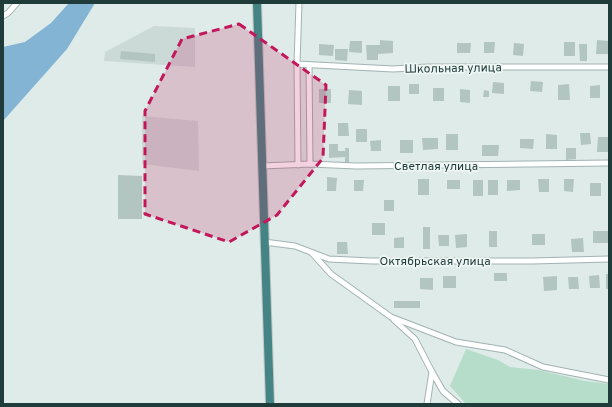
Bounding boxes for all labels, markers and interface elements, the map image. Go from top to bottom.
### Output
street label: Школьная улица [404,60,502,78]
street label: Светлая улица [394,159,478,175]
street label: Октябрьская улица [379,254,491,270]

